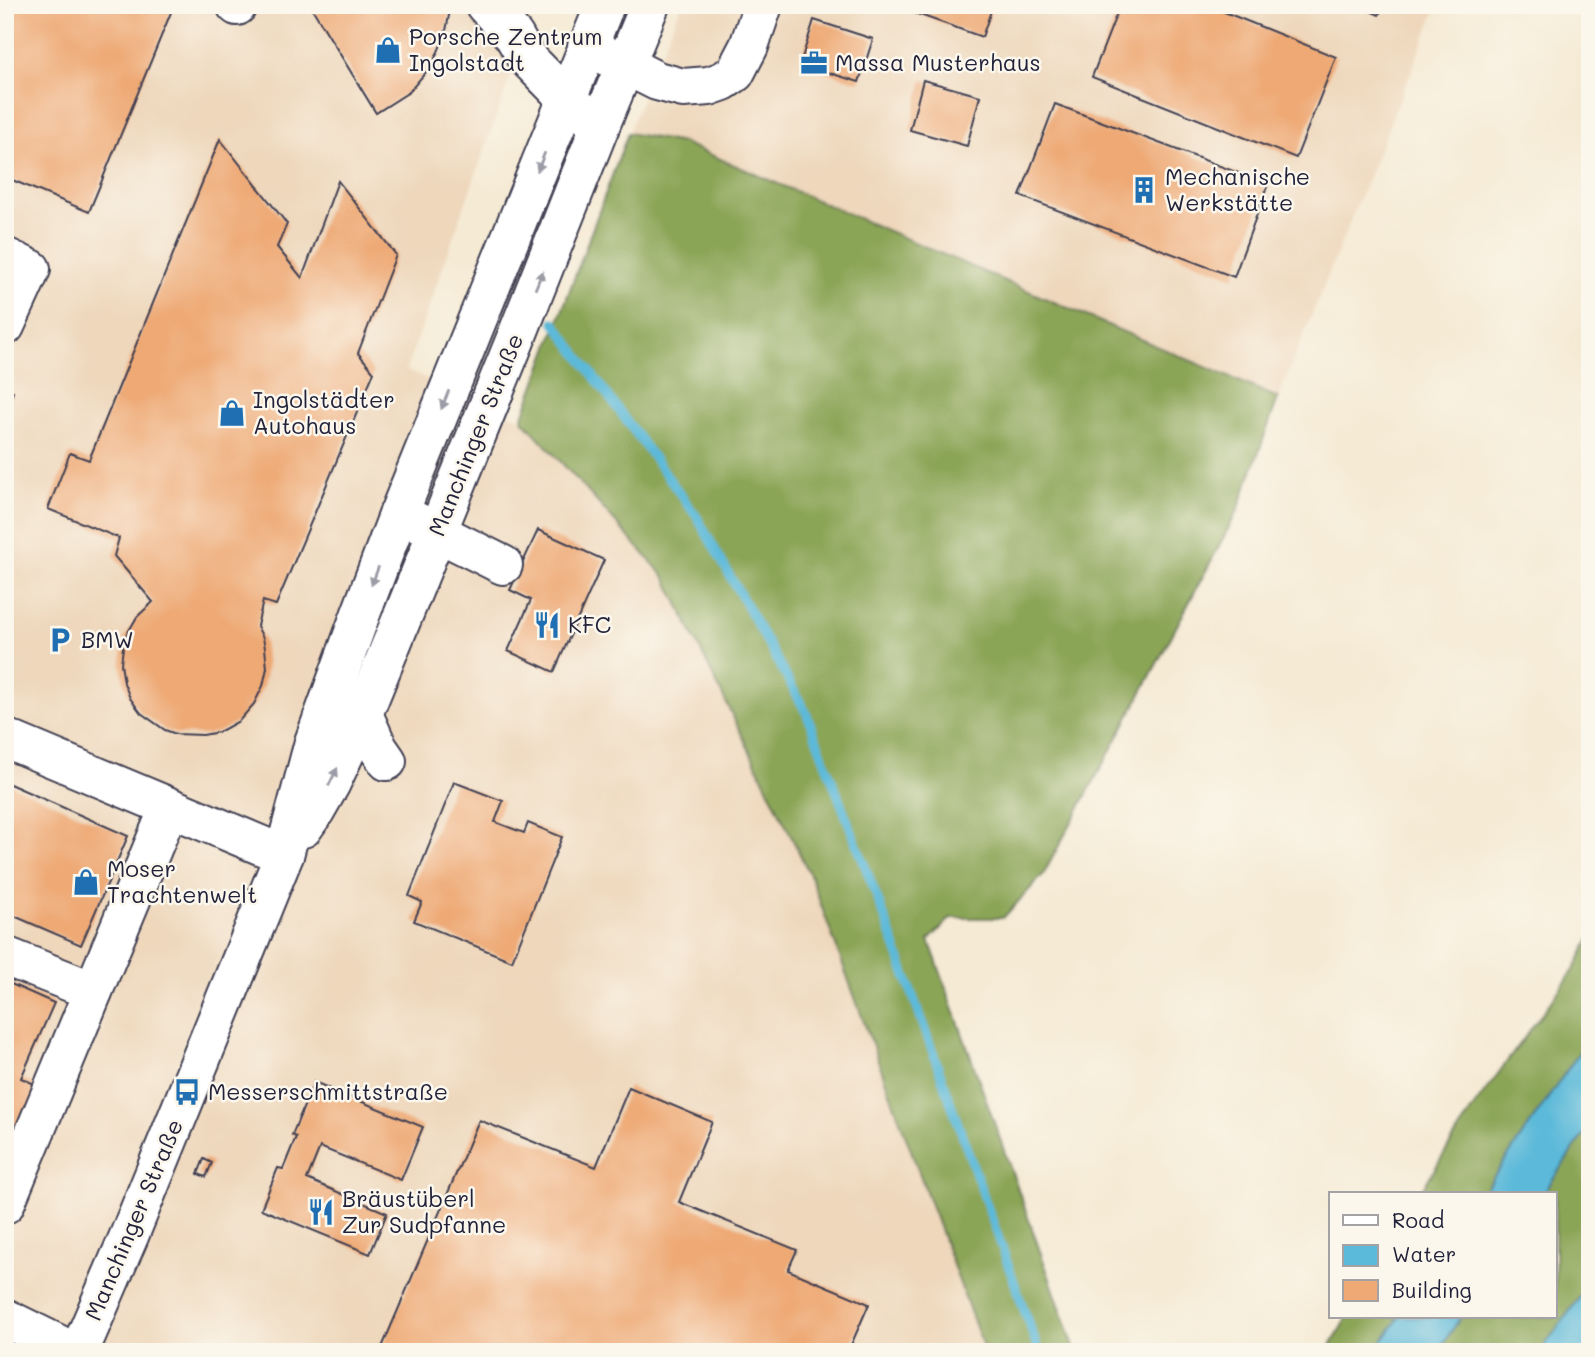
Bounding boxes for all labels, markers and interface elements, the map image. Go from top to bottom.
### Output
place label: Porsche Zentrum Ingolstadt [409,21,603,77]
shop icon: Porsche Zentrum Ingolstadt [373,35,403,65]
place label: Massa Musterhaus [835,47,1041,77]
office icon: Massa Musterhaus [799,48,829,78]
one-way arrow [535,152,546,173]
place label: Mechanische Werkstätte [1165,161,1310,217]
building icon: Mechanische Werkstätte [1129,175,1159,205]
one-way arrow [534,269,545,290]
street label: Manchinger Straße [421,329,529,540]
place label: Ingolstädter Autohaus [253,384,395,440]
one-way arrow [439,390,450,411]
shop icon: Ingolstädter Autohaus [217,398,247,428]
one-way arrow [369,566,380,587]
place label: KFC [568,609,611,639]
restaurant icon: KFC [532,610,562,640]
place label: BMW [81,624,134,654]
parking icon: BMW [45,625,75,655]
one-way arrow [328,767,339,787]
place label: Moser Trachtenwelt [107,853,257,909]
shop icon: Moser Trachtenwelt [71,867,101,897]
place label: Messerschmittstraße [208,1076,448,1106]
bus stop icon: Messerschmittstraße [172,1077,202,1107]
street label: Manchinger Straße [77,1114,189,1325]
place label: Bräustüberl Zur Sudpfanne [342,1183,506,1239]
legend [1329,1192,1556,1318]
restaurant icon: Bräustüberl Zur Sudpfanne [306,1197,336,1227]
text: Road [1392,1206,1444,1233]
text: Water [1392,1240,1456,1267]
text: Building [1392,1276,1472,1303]

